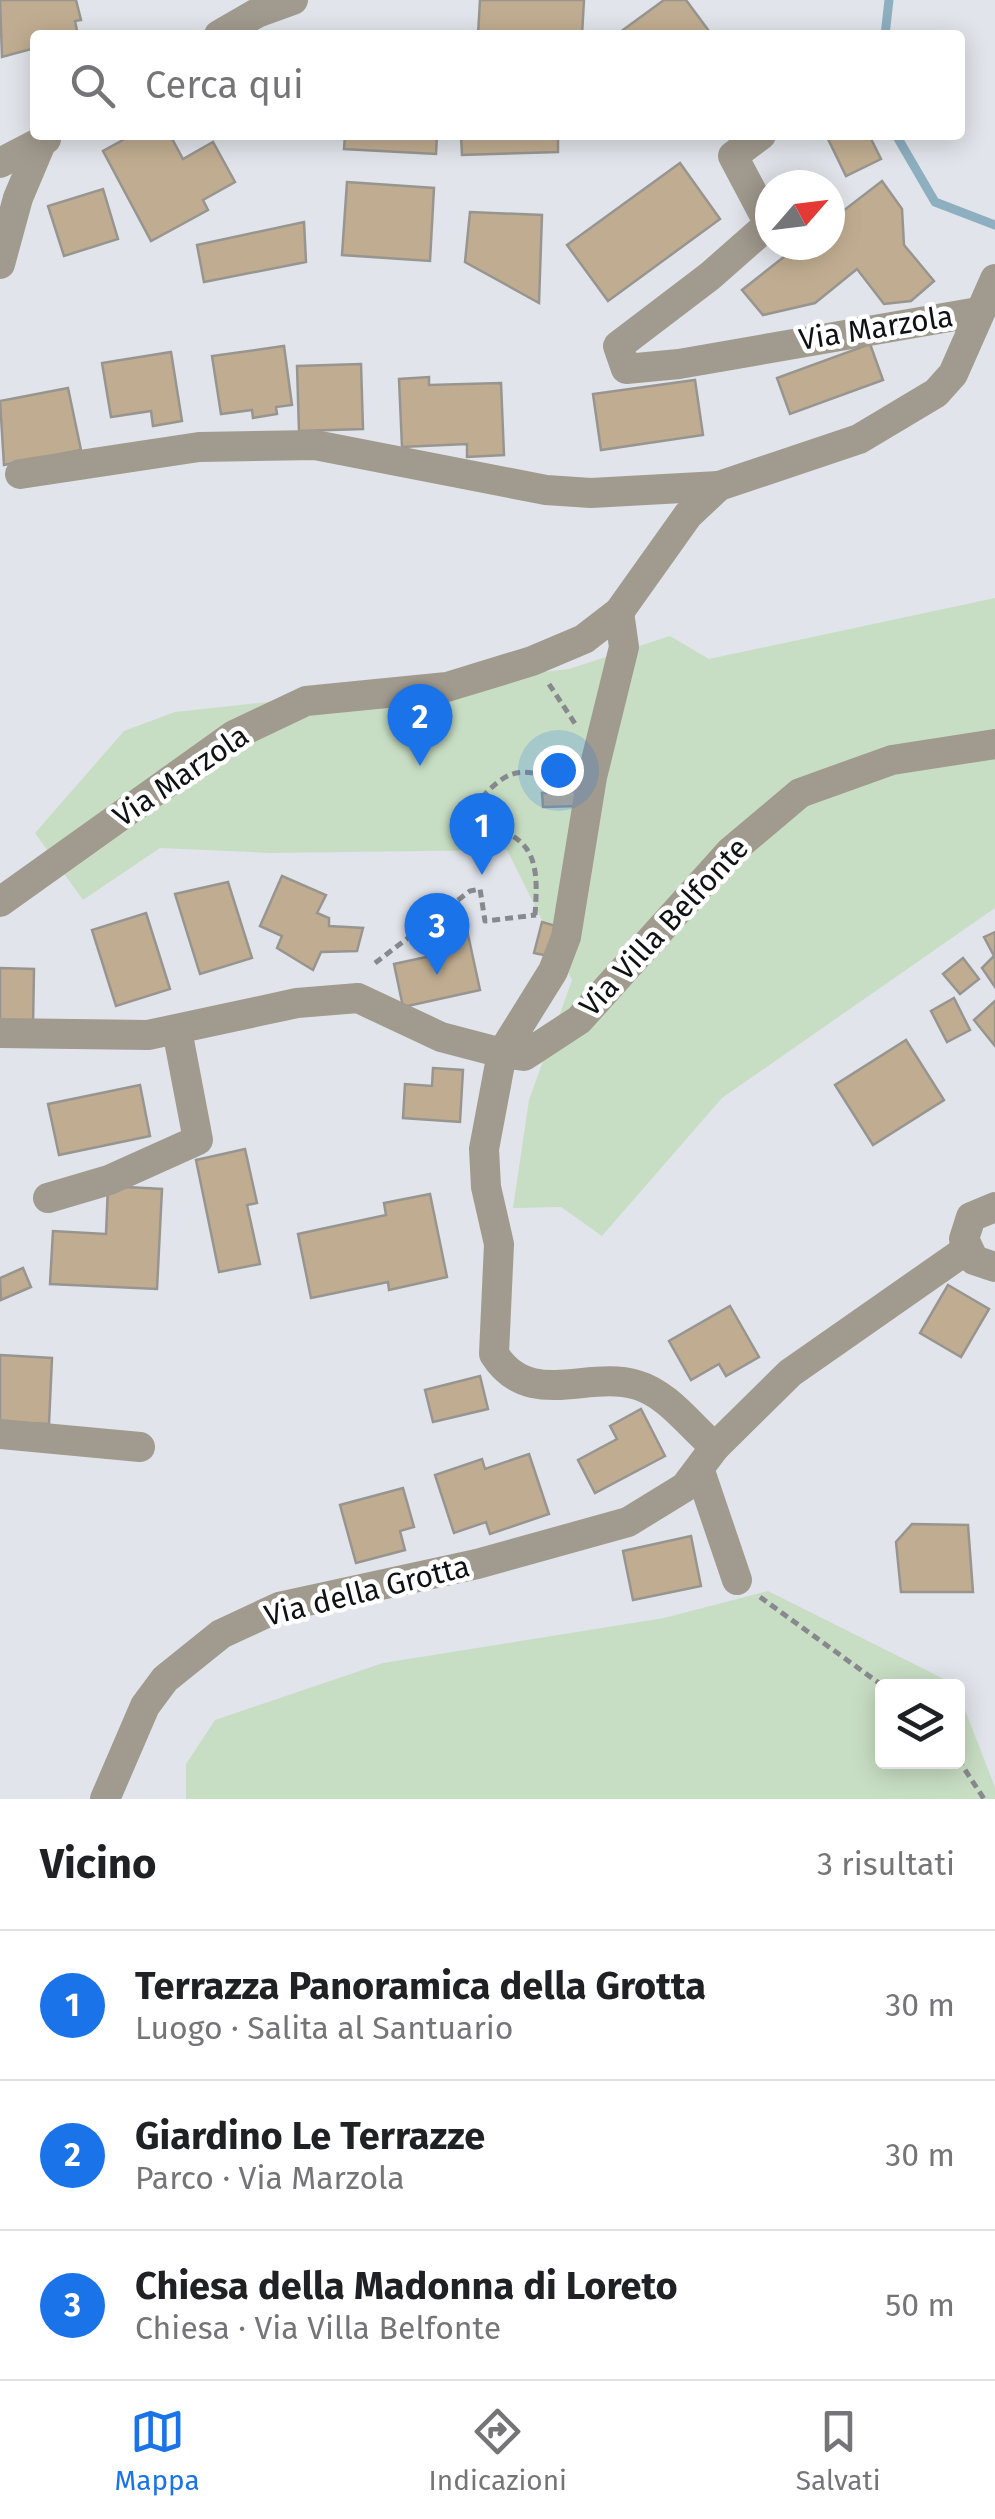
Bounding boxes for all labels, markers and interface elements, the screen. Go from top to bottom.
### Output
search box [30,30,965,140]
icon: search [65,58,120,113]
text: Cerca qui [145,62,304,108]
north arrow [755,170,845,260]
street label: Via Marzola [796,298,956,358]
pin: 2 [388,684,452,766]
street label: Via Marzola [106,718,256,834]
your location [533,745,584,796]
pin: 1 [450,792,514,875]
street label: Via Villa Belfonte [572,830,756,1024]
pin: 3 [404,892,470,975]
street label: Via della Grotta [261,1548,473,1634]
map controls [875,1679,965,1769]
button: layers [875,1679,965,1769]
text: Vicino [40,1839,157,1889]
text: 3 risultati [817,1845,955,1883]
text: Terrazza Panoramica della Grotta [135,1963,706,2009]
text: 1 [65,1986,80,2024]
text: 30 m [885,1986,955,2024]
text: Luogo · Salita al Santuario [135,2009,514,2047]
text: Giardino Le Terrazze [135,2113,485,2159]
text: 2 [64,2136,81,2174]
text: 30 m [885,2136,955,2174]
text: Parco · Via Marzola [135,2159,405,2197]
text: Chiesa della Madonna di Loreto [135,2263,678,2309]
text: 3 [64,2286,81,2324]
text: 50 m [885,2286,955,2324]
text: Chiesa · Via Villa Belfonte [135,2309,501,2347]
tab: Mappa [114,2404,200,2497]
tab: Indicazioni [429,2404,567,2497]
tab: Salvati [796,2404,881,2497]

